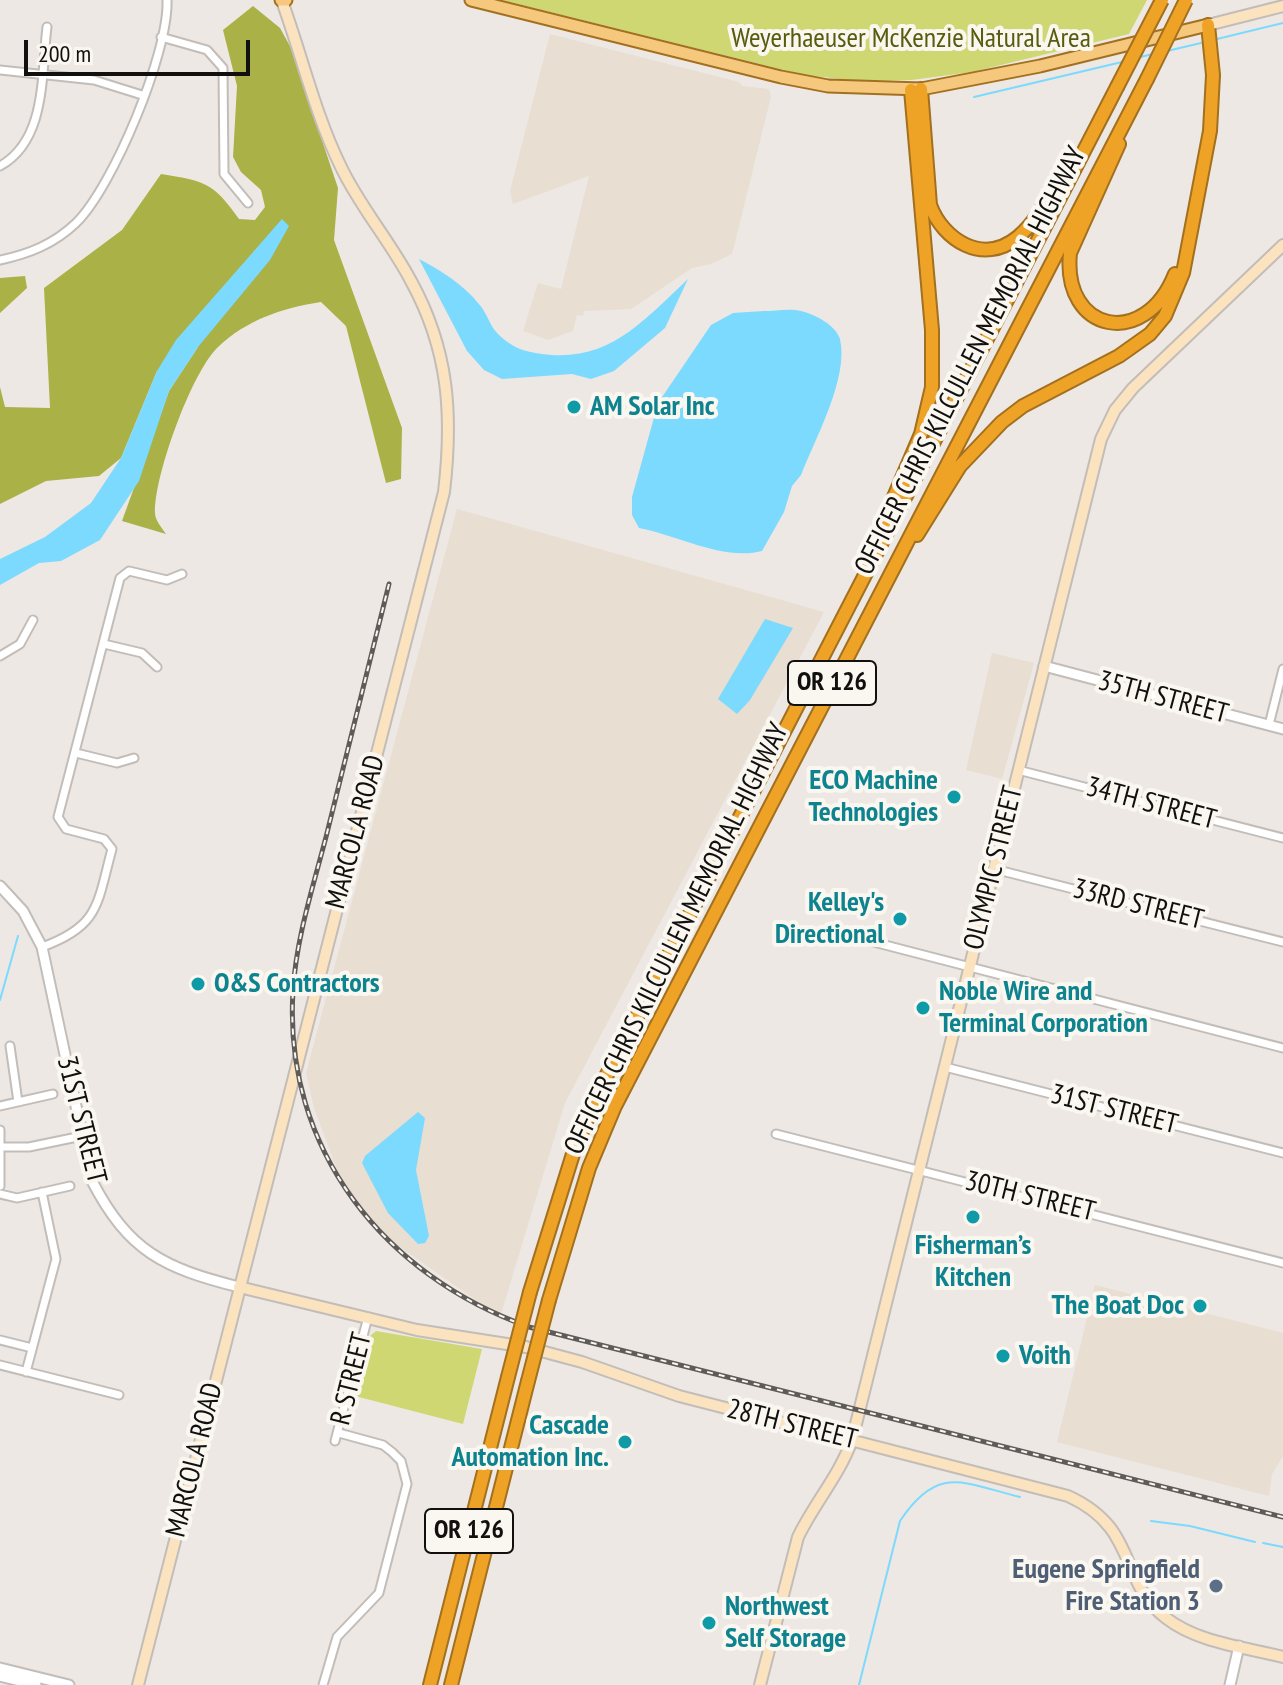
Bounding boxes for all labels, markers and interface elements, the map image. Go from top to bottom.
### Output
park label: Weyerhaeuser McKenzie Natural Area [731,22,1091,56]
scale bar [28,24,254,74]
text: 200 m [38,38,91,69]
street label: OFFICER CHRIS KILCULLEN MEMORIAL HIGHWAY [848,142,1094,580]
place label: AM Solar Inc [590,390,714,424]
marker: AM Solar Inc [565,398,583,416]
road number: OR 126 [788,661,876,705]
street label: 35TH STREET [1094,665,1232,731]
street label: OFFICER CHRIS KILCULLEN MEMORIAL HIGHWAY [558,718,796,1160]
street label: MARCOLA ROAD [319,752,393,912]
place label: ECO Machine Technologies [809,764,938,830]
street label: 34TH STREET [1082,771,1220,837]
street label: OLYMPIC STREET [957,783,1031,953]
marker: ECO Machine Technologies [945,788,963,806]
street label: 33RD STREET [1069,873,1207,937]
place label: Kelley's Directional [775,886,884,952]
marker: Kelley's Directional [891,910,909,928]
place label: O&S Contractors [214,967,380,1001]
marker: O&S Contractors [189,975,207,993]
place label: Noble Wire and Terminal Corporation [939,975,1148,1041]
marker: Noble Wire and Terminal Corporation [914,999,932,1017]
street label: 31ST STREET [49,1053,113,1187]
street label: 31ST STREET [1047,1078,1181,1142]
street label: 30TH STREET [961,1165,1099,1229]
marker: Fisherman’s Kitchen [964,1208,982,1226]
place label: Fisherman’s Kitchen [915,1229,1031,1295]
place label: The Boat Doc [1052,1289,1184,1323]
marker: The Boat Doc [1191,1297,1209,1315]
street label: R STREET [324,1329,380,1429]
place label: Voith [1019,1339,1071,1373]
marker: Voith [994,1347,1012,1365]
street label: MARCOLA ROAD [160,1379,230,1541]
street label: 28TH STREET [723,1393,861,1457]
place label: Cascade Automation Inc. [452,1409,609,1475]
marker: Cascade Automation Inc. [616,1433,634,1451]
road number: OR 126 [425,1509,513,1553]
place label: Eugene Springfield Fire Station 3 [1012,1553,1200,1619]
marker: Eugene Springfield Fire Station 3 [1207,1577,1225,1595]
place label: Northwest Self Storage [725,1590,846,1656]
marker: Northwest Self Storage [700,1614,718,1632]

